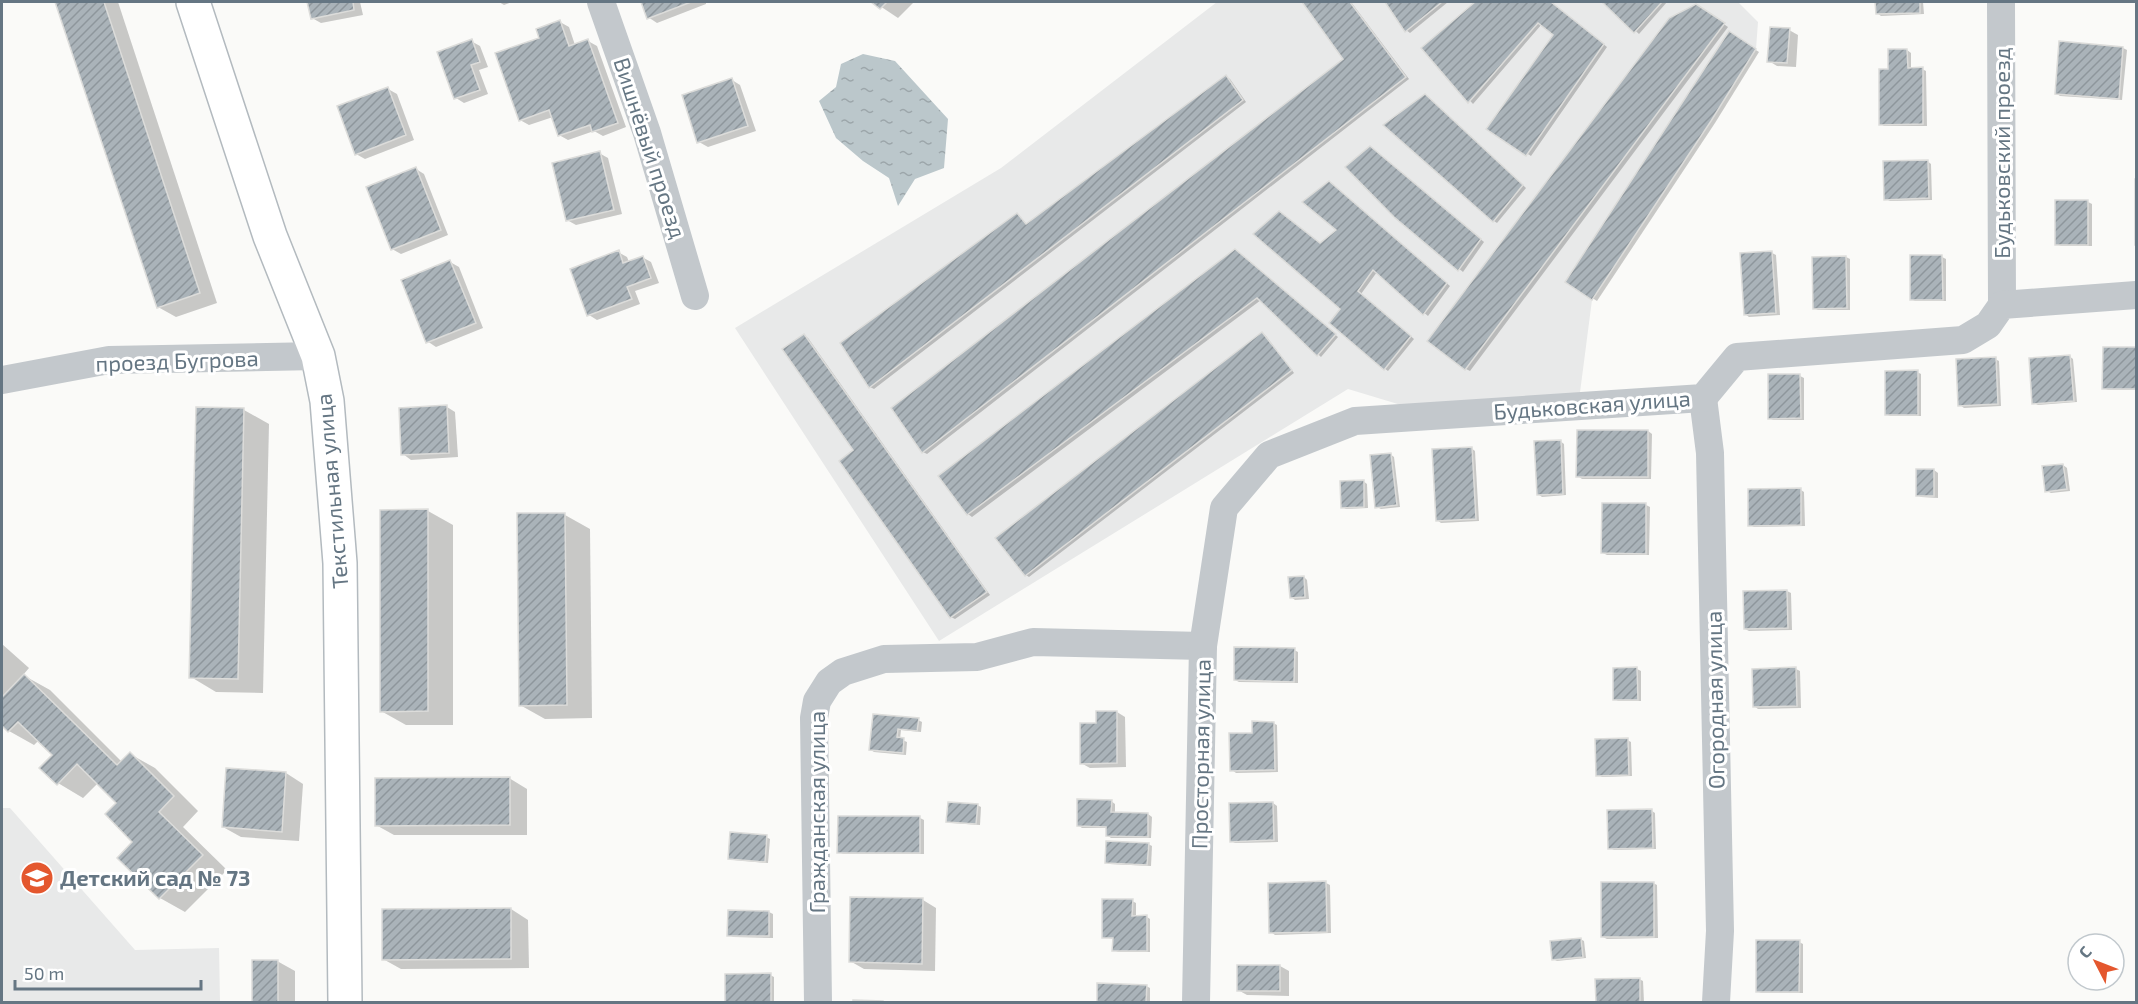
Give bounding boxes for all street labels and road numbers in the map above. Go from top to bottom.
street label: Будьковский проезд [1988,47,2015,259]
street label: Вишнёвый проезд [609,54,692,241]
street label: проезд Бугрова [95,344,259,377]
street label: Будьковская улица [1492,384,1691,425]
street label: Текстильная улица [310,393,353,590]
street label: Огородная улица [1699,611,1730,789]
street label: Просторная улица [1185,659,1216,849]
street label: Гражданская улица [803,711,830,913]

